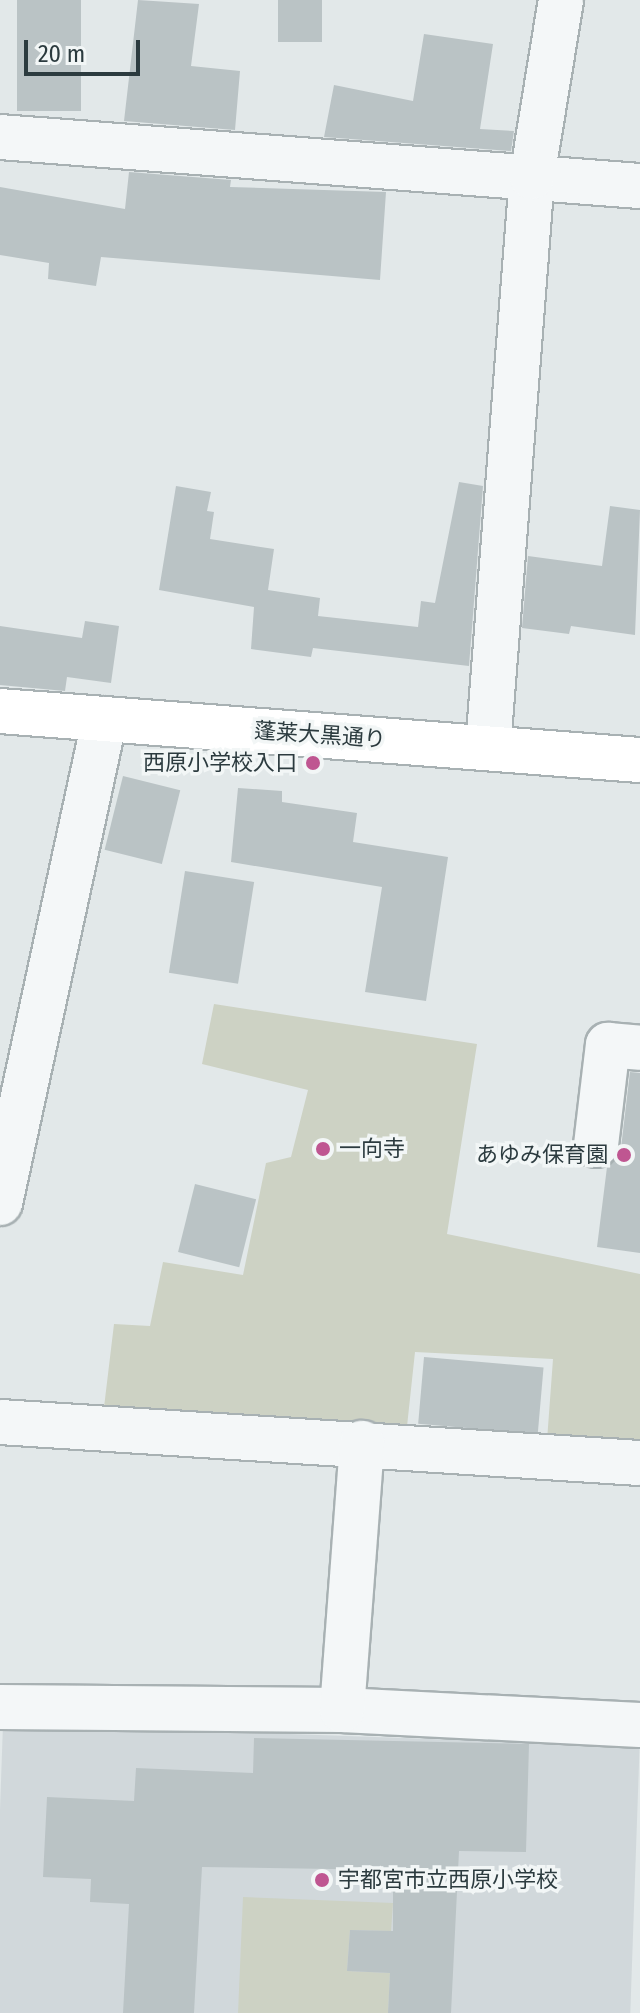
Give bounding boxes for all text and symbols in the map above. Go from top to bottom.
scale bar [28,24,144,74]
text: 20 m [38,40,85,68]
street label: 蓬莱大黒通り [253,717,387,753]
place label: 西原小学校入口 [143,750,297,776]
marker: 西原小学校入口 [304,754,322,772]
place label: 一向寺 [339,1136,405,1162]
marker: 一向寺 [314,1140,332,1158]
place label: あゆみ保育園 [476,1142,608,1168]
marker: あゆみ保育園 [615,1146,633,1164]
place label: 宇都宮市立西原小学校 [338,1867,558,1893]
marker: 宇都宮市立西原小学校 [313,1871,331,1889]

